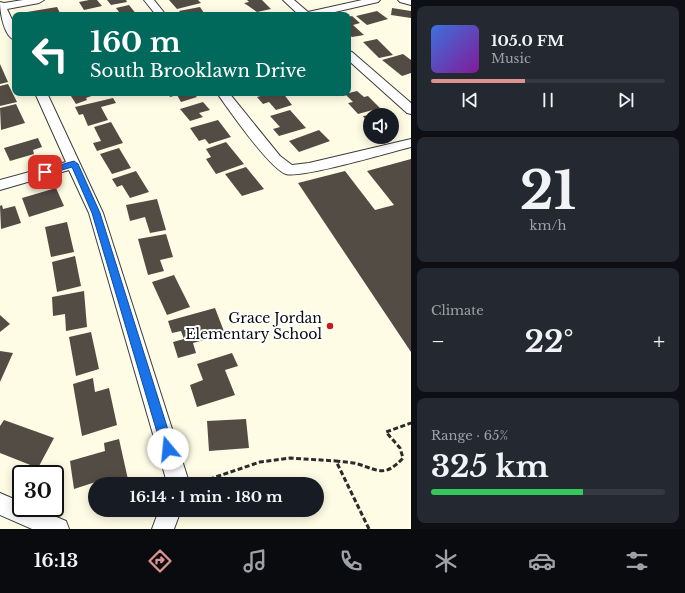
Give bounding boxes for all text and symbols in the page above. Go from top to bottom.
text: 160 m [90,25,181,60]
icon: left [24,28,76,80]
text: 105.0 FM [491,31,564,50]
text: Music [491,50,531,67]
text: South Brooklawn Drive [90,60,306,82]
icon: previous [459,89,481,111]
icon: pause [537,89,559,111]
icon: next [615,89,637,111]
map controls [363,108,399,144]
button: sound [363,108,399,144]
pin [28,155,62,189]
text: 21 [520,159,576,223]
icon: arrive [34,161,56,183]
text: km/h [530,217,566,234]
text: Climate [431,302,484,319]
place label: Grace Jordan Elementary School [185,309,322,343]
marker: Grace Jordan Elementary School [325,321,335,331]
text: 22° [524,323,573,360]
text: − [431,328,445,355]
text: + [653,328,665,355]
text: Range · 65% [431,427,508,444]
position arrow [147,428,189,470]
text: 325 km [431,448,549,485]
speed limit sign: 30 [12,465,64,517]
text: 16:14 · 1 min · 180 m [129,487,283,506]
icon: directions [146,547,174,575]
icon: music [241,547,269,575]
icon: phone [337,547,365,575]
icon: climate [432,547,460,575]
icon: car [528,547,556,575]
icon: filters [623,547,651,575]
text: 16:13 [34,550,78,572]

